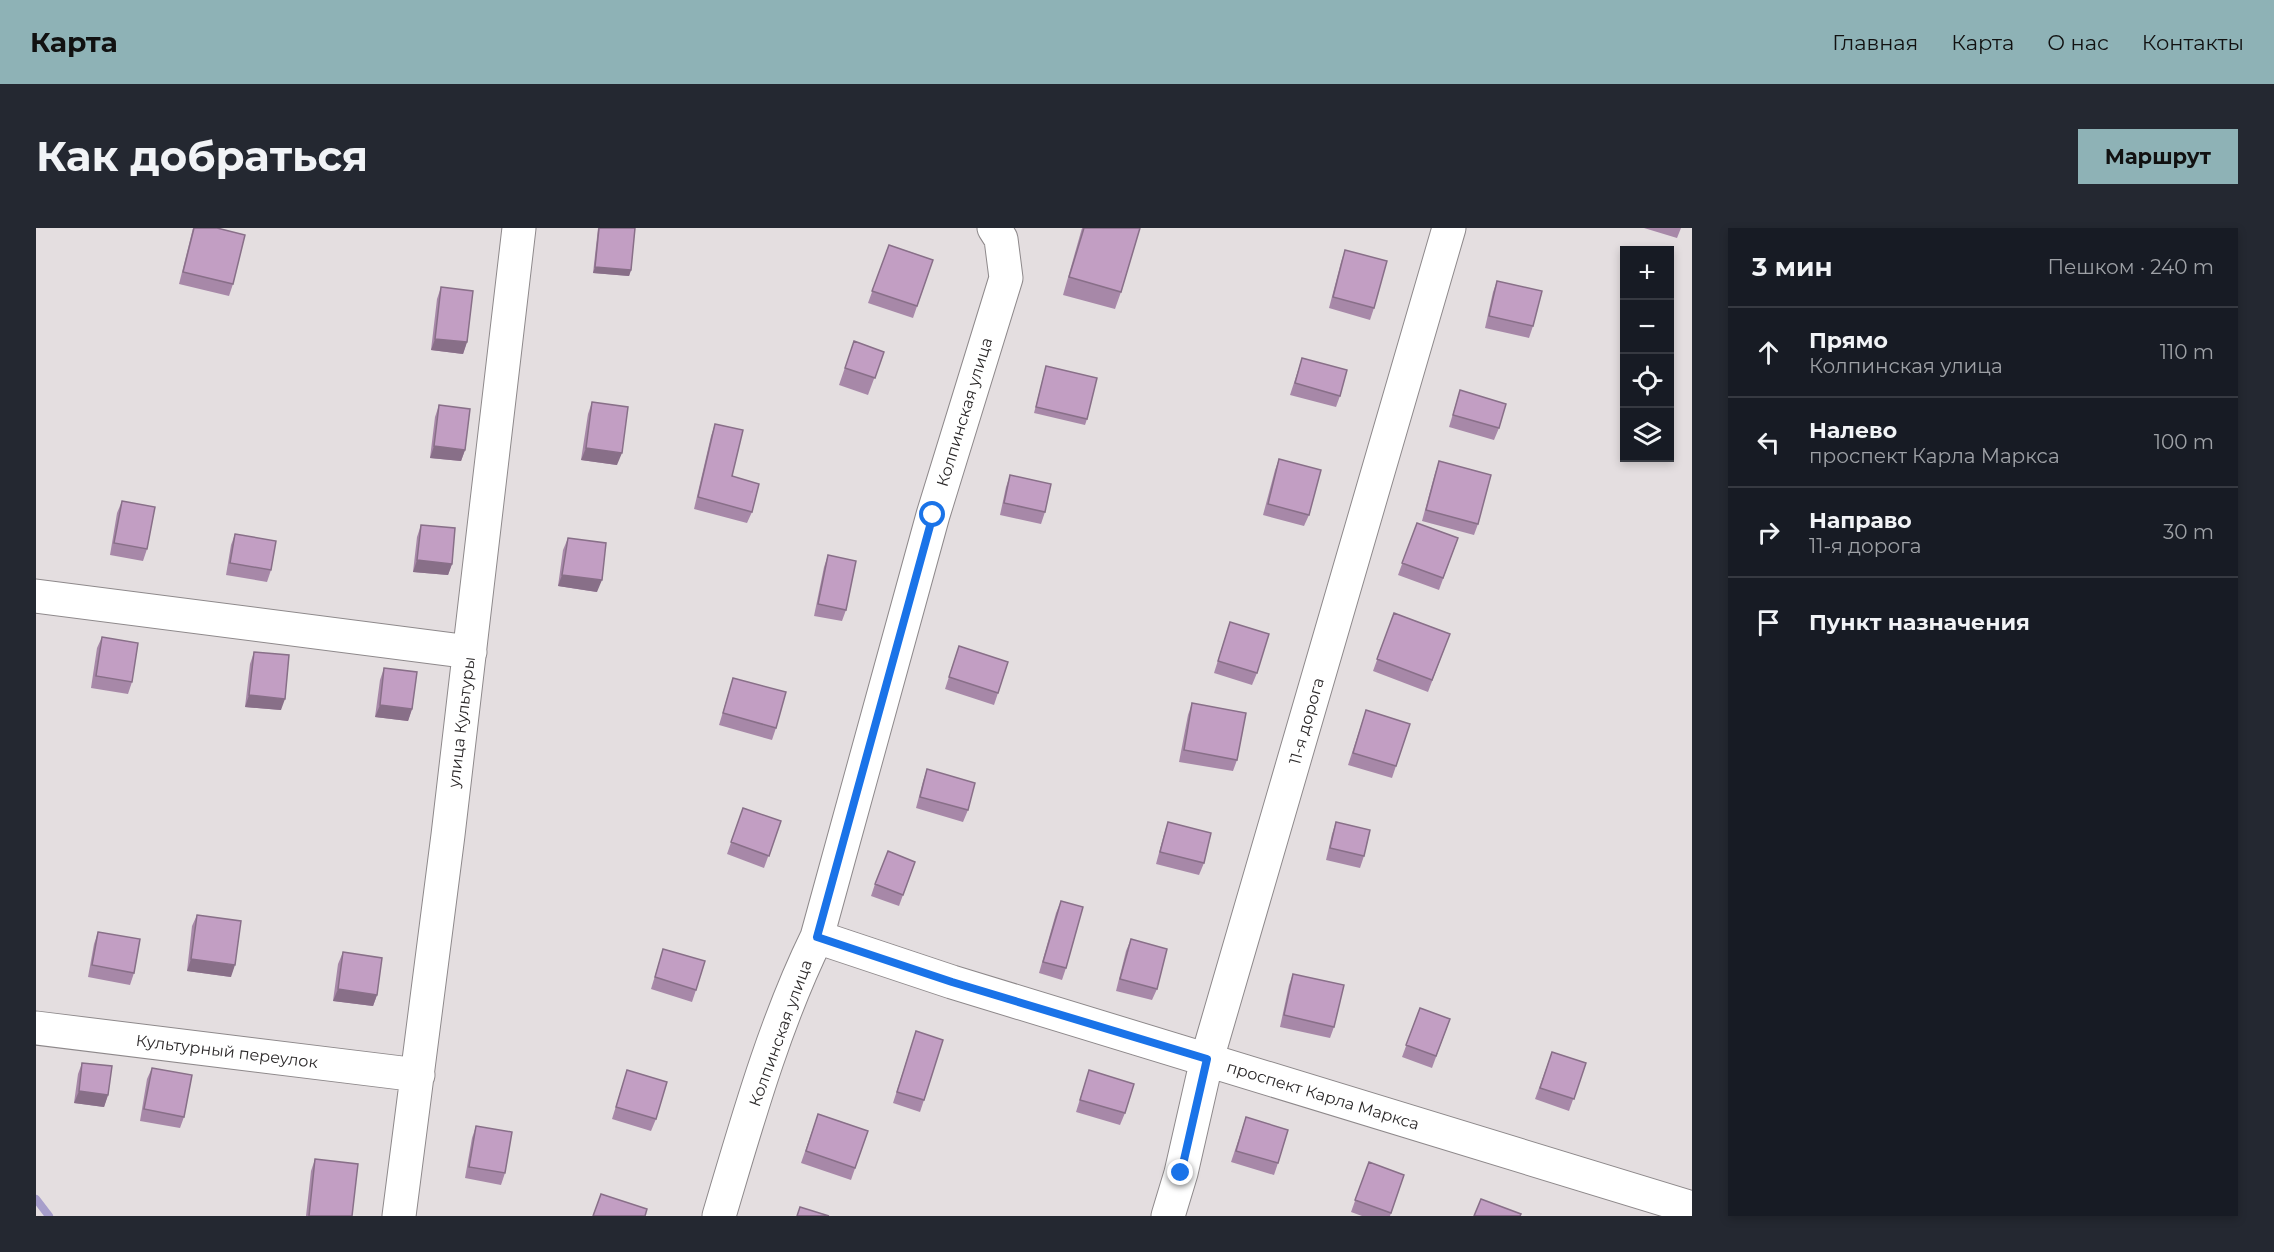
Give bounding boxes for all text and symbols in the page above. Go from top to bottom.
text: Карта [30,25,118,59]
text: Главная [1832,30,1918,55]
text: Карта [1951,30,2014,55]
text: О нас [2047,30,2109,55]
text: Контакты [2142,30,2244,55]
button: Маршрут [2078,129,2238,184]
text: Как добраться [36,130,368,182]
map controls [1620,246,1674,462]
button: + [1620,246,1674,300]
text: 3 мин [1752,251,1832,283]
text: Пешком · 240 m [2047,255,2214,279]
button: − [1620,300,1674,354]
text: Прямо [1809,327,1888,354]
street label: Колпинская улица [933,335,996,489]
icon: ahead [1752,336,1785,369]
text: 110 m [2160,340,2214,364]
button: locate [1620,354,1674,408]
text: Колпинская улица [1809,354,2003,378]
button: layers [1620,408,1674,462]
text: Налево [1809,417,1897,444]
icon: left [1752,426,1785,459]
text: 100 m [2154,430,2214,454]
text: проспект Карла Маркса [1809,444,2060,468]
route start [919,501,945,527]
text: Направо [1809,507,1912,534]
icon: right [1752,516,1785,549]
text: 30 m [2163,520,2214,544]
text: 11-я дорога [1809,534,1921,558]
icon: arrive [1752,606,1785,639]
text: Пункт назначения [1809,609,2030,636]
street label: улица Культуры [444,655,479,790]
street label: 11-я дорога [1285,675,1328,767]
street label: Колпинская улица [745,957,816,1109]
street label: Культурный переулок [135,1031,320,1072]
street label: проспект Карла Маркса [1224,1057,1421,1134]
route end [1167,1159,1193,1185]

